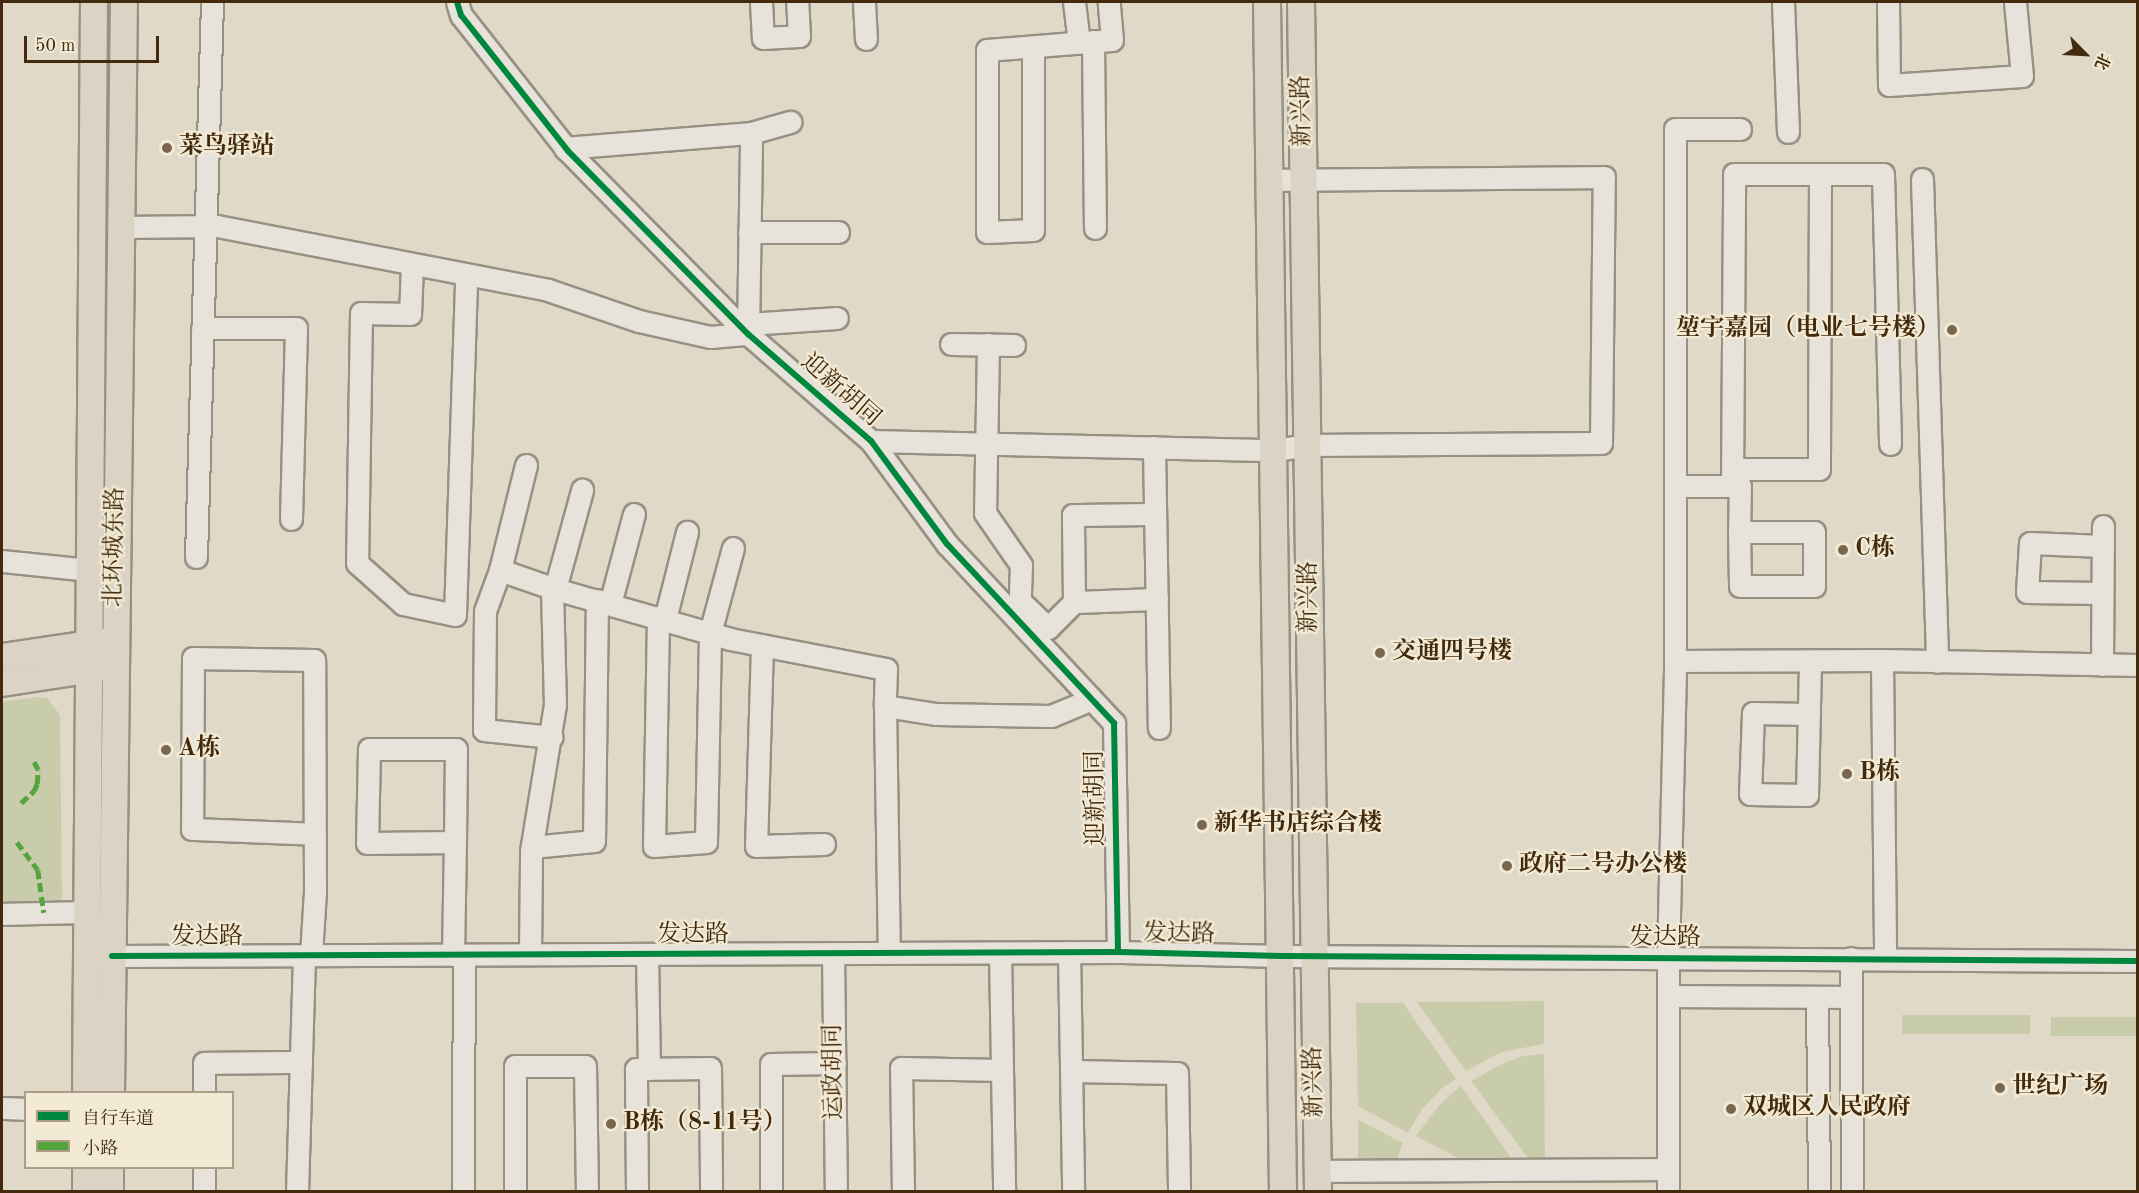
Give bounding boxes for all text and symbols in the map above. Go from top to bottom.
scale bar [27,24,162,62]
north arrow [2055,24,2115,84]
text: 50 m [35,37,75,55]
text: 北 [2091,51,2112,72]
street label: 新兴路 [1288,75,1318,147]
place label: 菜鸟驿站 [179,134,275,162]
marker: 菜鸟驿站 [160,141,174,155]
place label: 堃宇嘉园（电业七号楼） [1676,316,1940,344]
marker: 堃宇嘉园（电业七号楼） [1945,323,1959,337]
street label: 迎新胡同 [794,349,886,433]
street label: 北环城东路 [101,487,131,607]
place label: C栋 [1855,536,1895,564]
marker: C栋 [1836,543,1850,557]
street label: 新兴路 [1296,561,1324,633]
place label: 交通四号楼 [1392,639,1512,667]
marker: 交通四号楼 [1373,646,1387,660]
place label: A栋 [178,736,220,764]
marker: A栋 [159,743,173,757]
street label: 迎新胡同 [1082,750,1112,846]
place label: B栋 [1859,760,1900,788]
marker: B栋 [1840,767,1854,781]
place label: 新华书店综合楼 [1214,811,1382,839]
marker: 新华书店综合楼 [1195,818,1209,832]
place label: 政府二号办公楼 [1519,852,1687,880]
marker: 政府二号办公楼 [1500,859,1514,873]
street label: 发达路 [1143,920,1215,950]
street label: 发达路 [657,922,729,950]
street label: 发达路 [171,924,243,952]
street label: 发达路 [1629,925,1701,953]
street label: 运政胡同 [820,1024,850,1120]
street label: 新兴路 [1300,1046,1330,1118]
place label: 世纪广场 [2012,1074,2108,1102]
marker: 世纪广场 [1993,1081,2007,1095]
legend [24,1091,234,1169]
place label: 双城区人民政府 [1743,1095,1911,1123]
marker: 双城区人民政府 [1724,1102,1738,1116]
text: 自行车道 [82,1110,154,1128]
place label: B栋（8-11号） [623,1110,787,1138]
marker: B栋（8-11号） [604,1117,618,1131]
text: 小路 [82,1140,118,1158]

